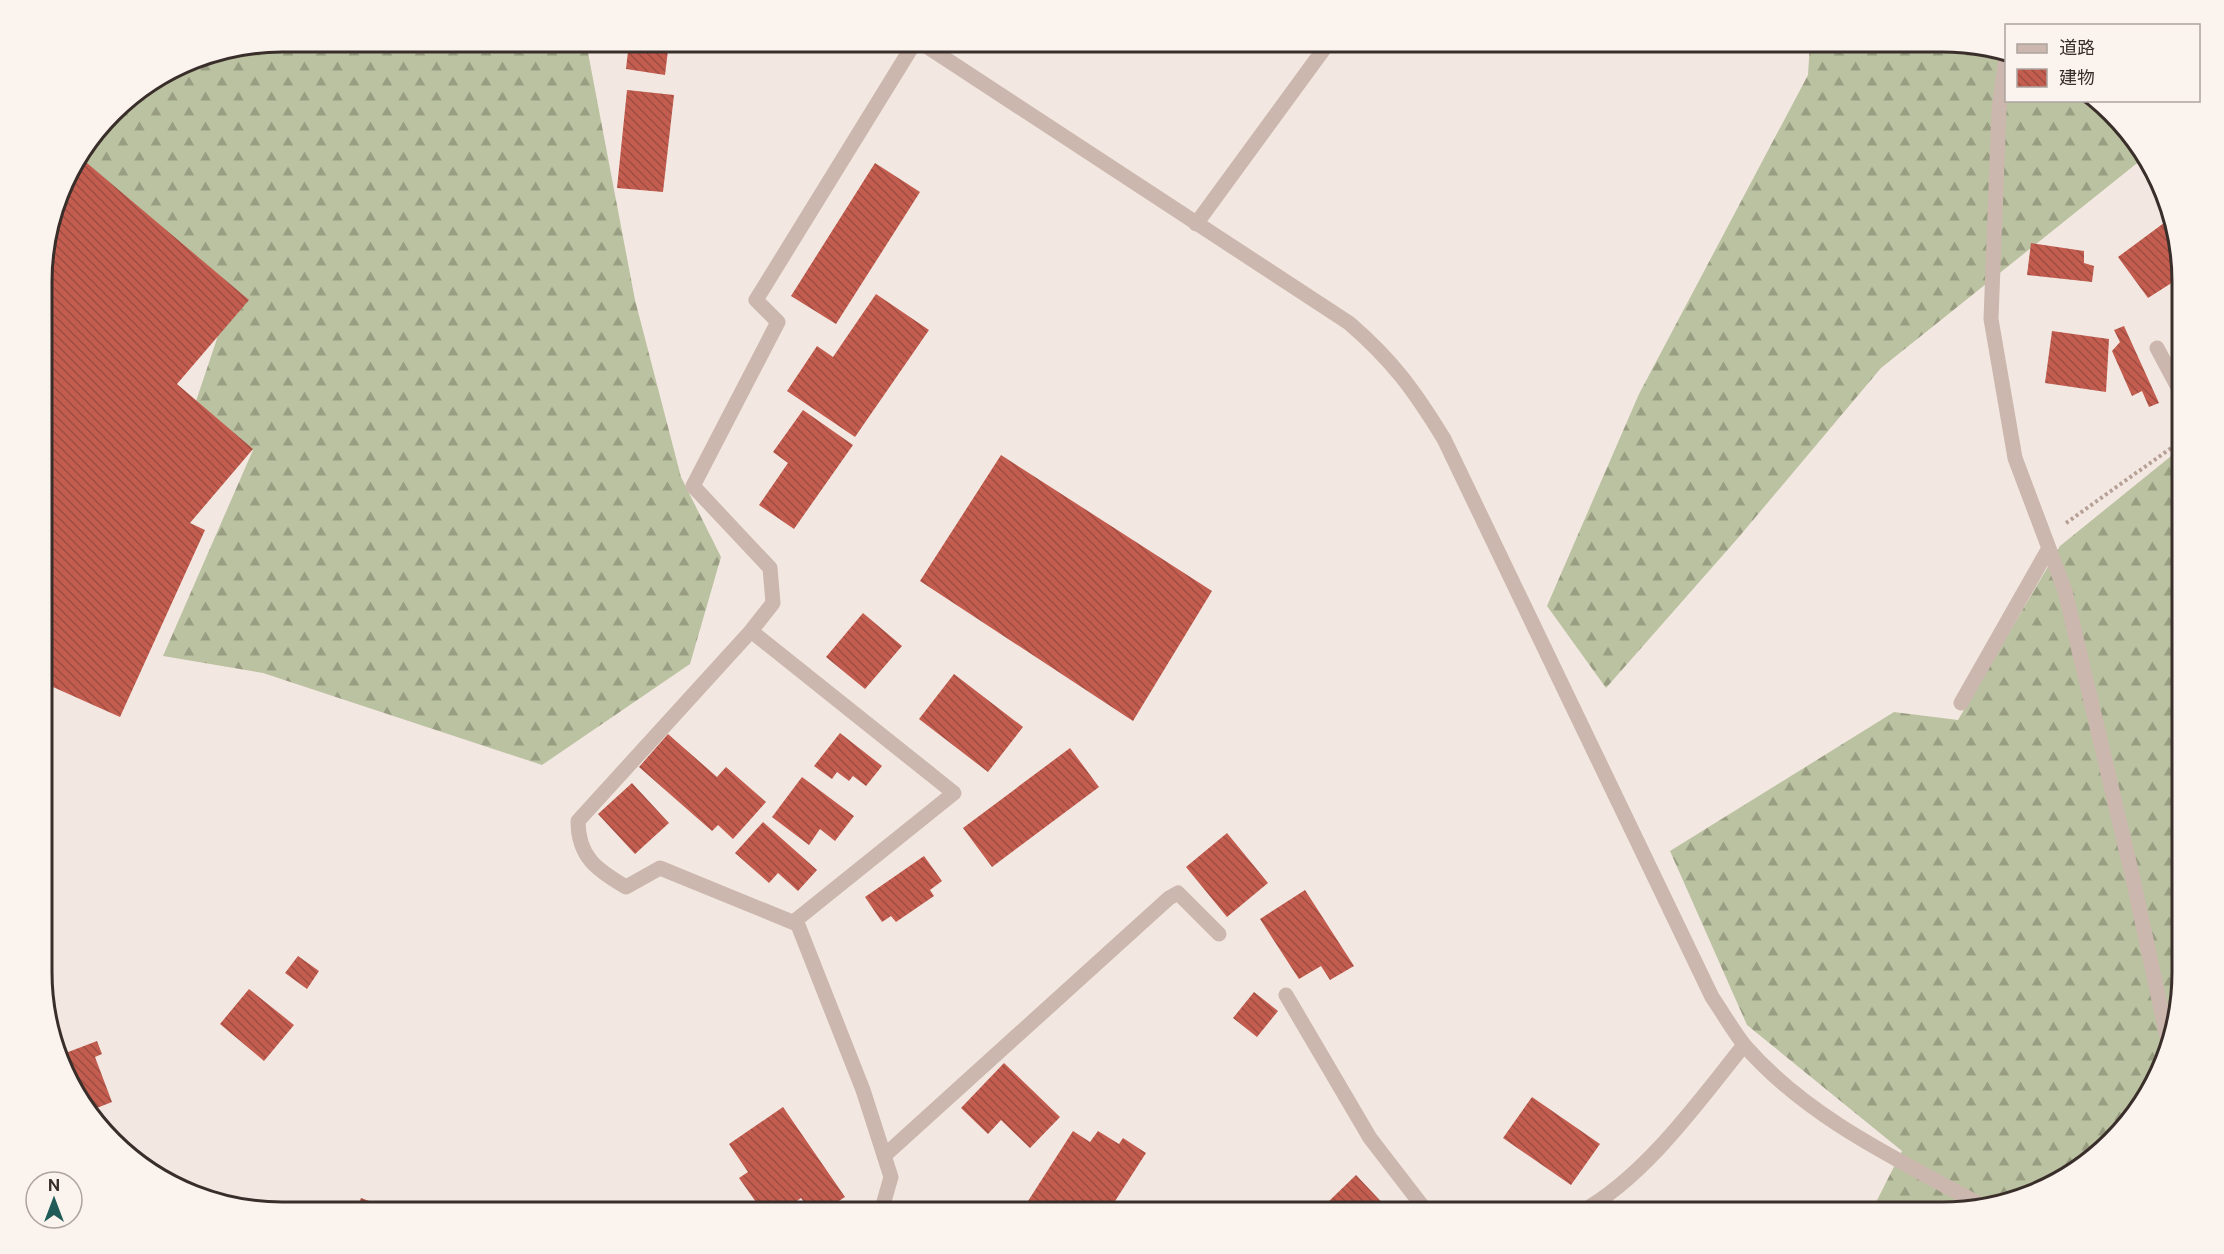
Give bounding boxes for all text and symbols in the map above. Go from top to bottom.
legend [2005,24,2200,102]
text: 道路 [2059,37,2095,58]
text: 建物 [2059,67,2095,88]
north arrow [24,1170,84,1230]
text: N [48,1176,60,1195]

